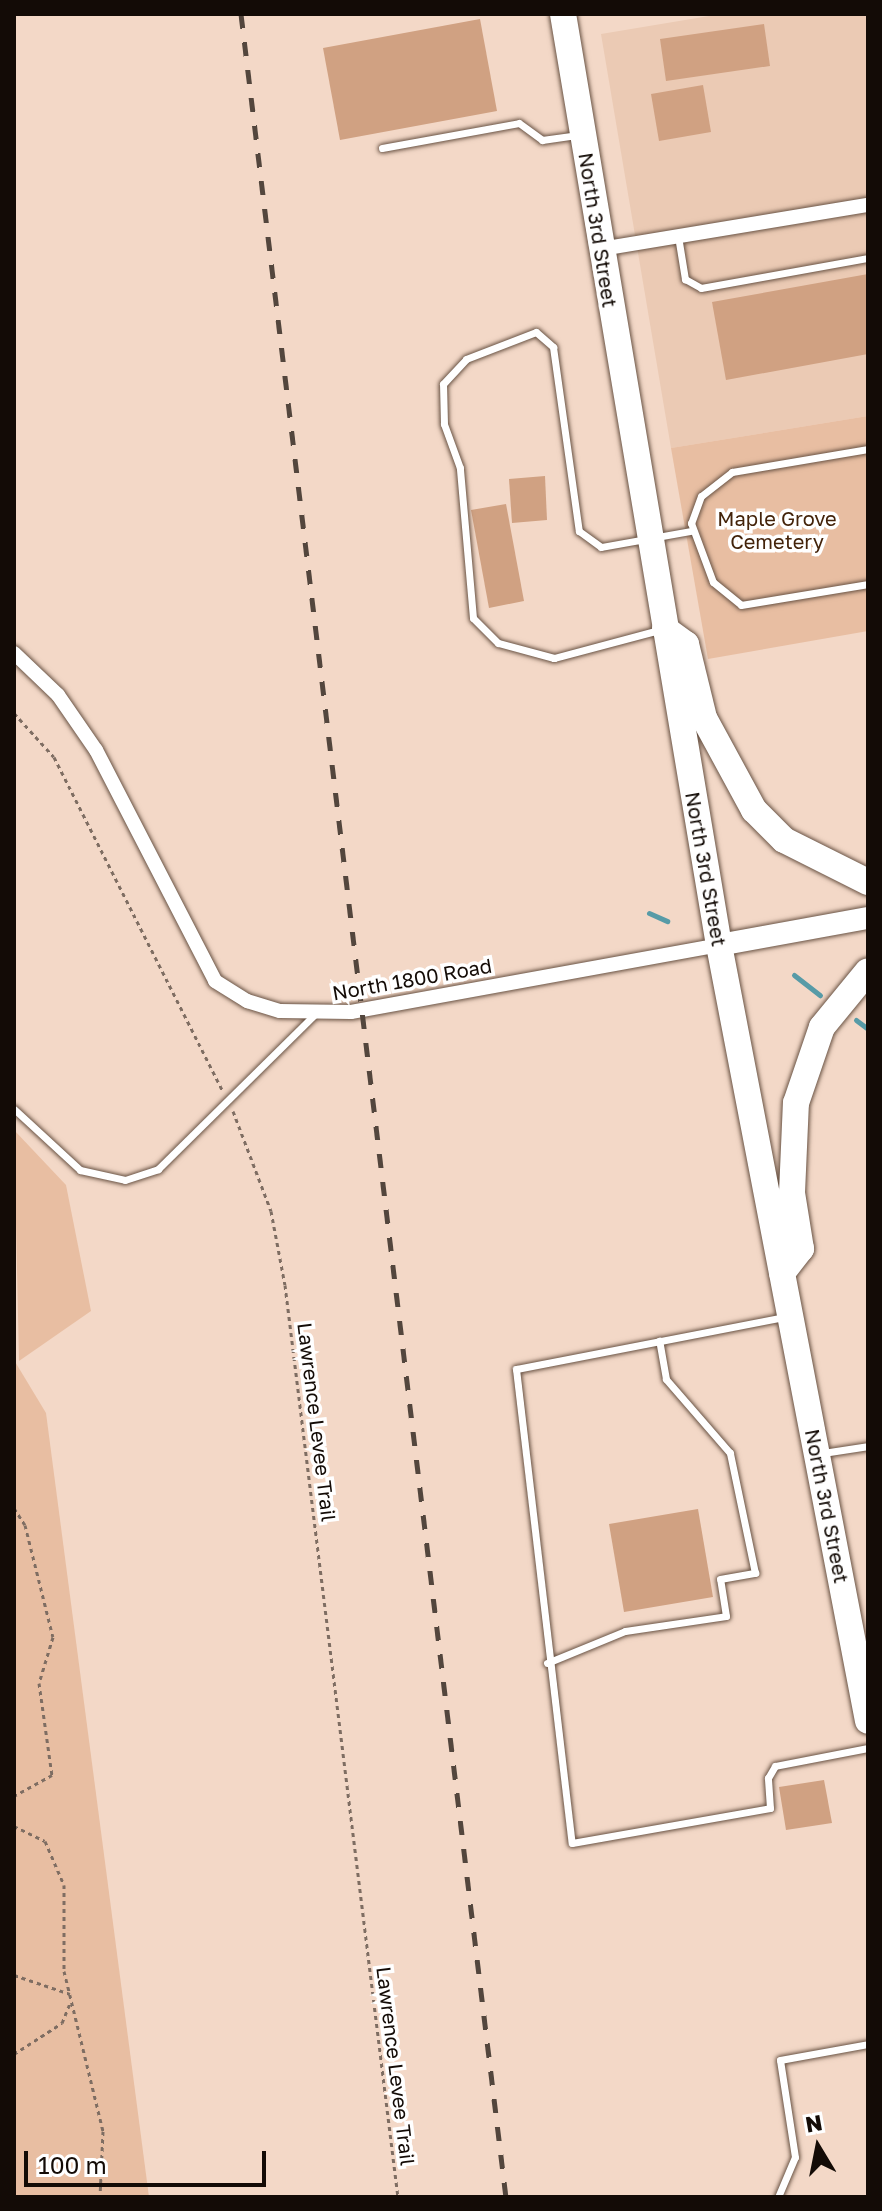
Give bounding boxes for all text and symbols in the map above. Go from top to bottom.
street label: North 3rd Street [574,151,622,309]
park label: Maple Grove Cemetery [717,506,837,553]
street label: North 3rd Street [681,790,731,948]
street label: North 1800 Road [330,953,494,1005]
street label: Lawrence Levee Trail [293,1321,341,1523]
street label: North 3rd Street [800,1427,854,1585]
street label: Lawrence Levee Trail [372,1965,420,2167]
north arrow [778,2107,858,2187]
text: N [803,2108,824,2138]
scale bar [28,2135,270,2185]
text: 100 m [38,2150,107,2179]

